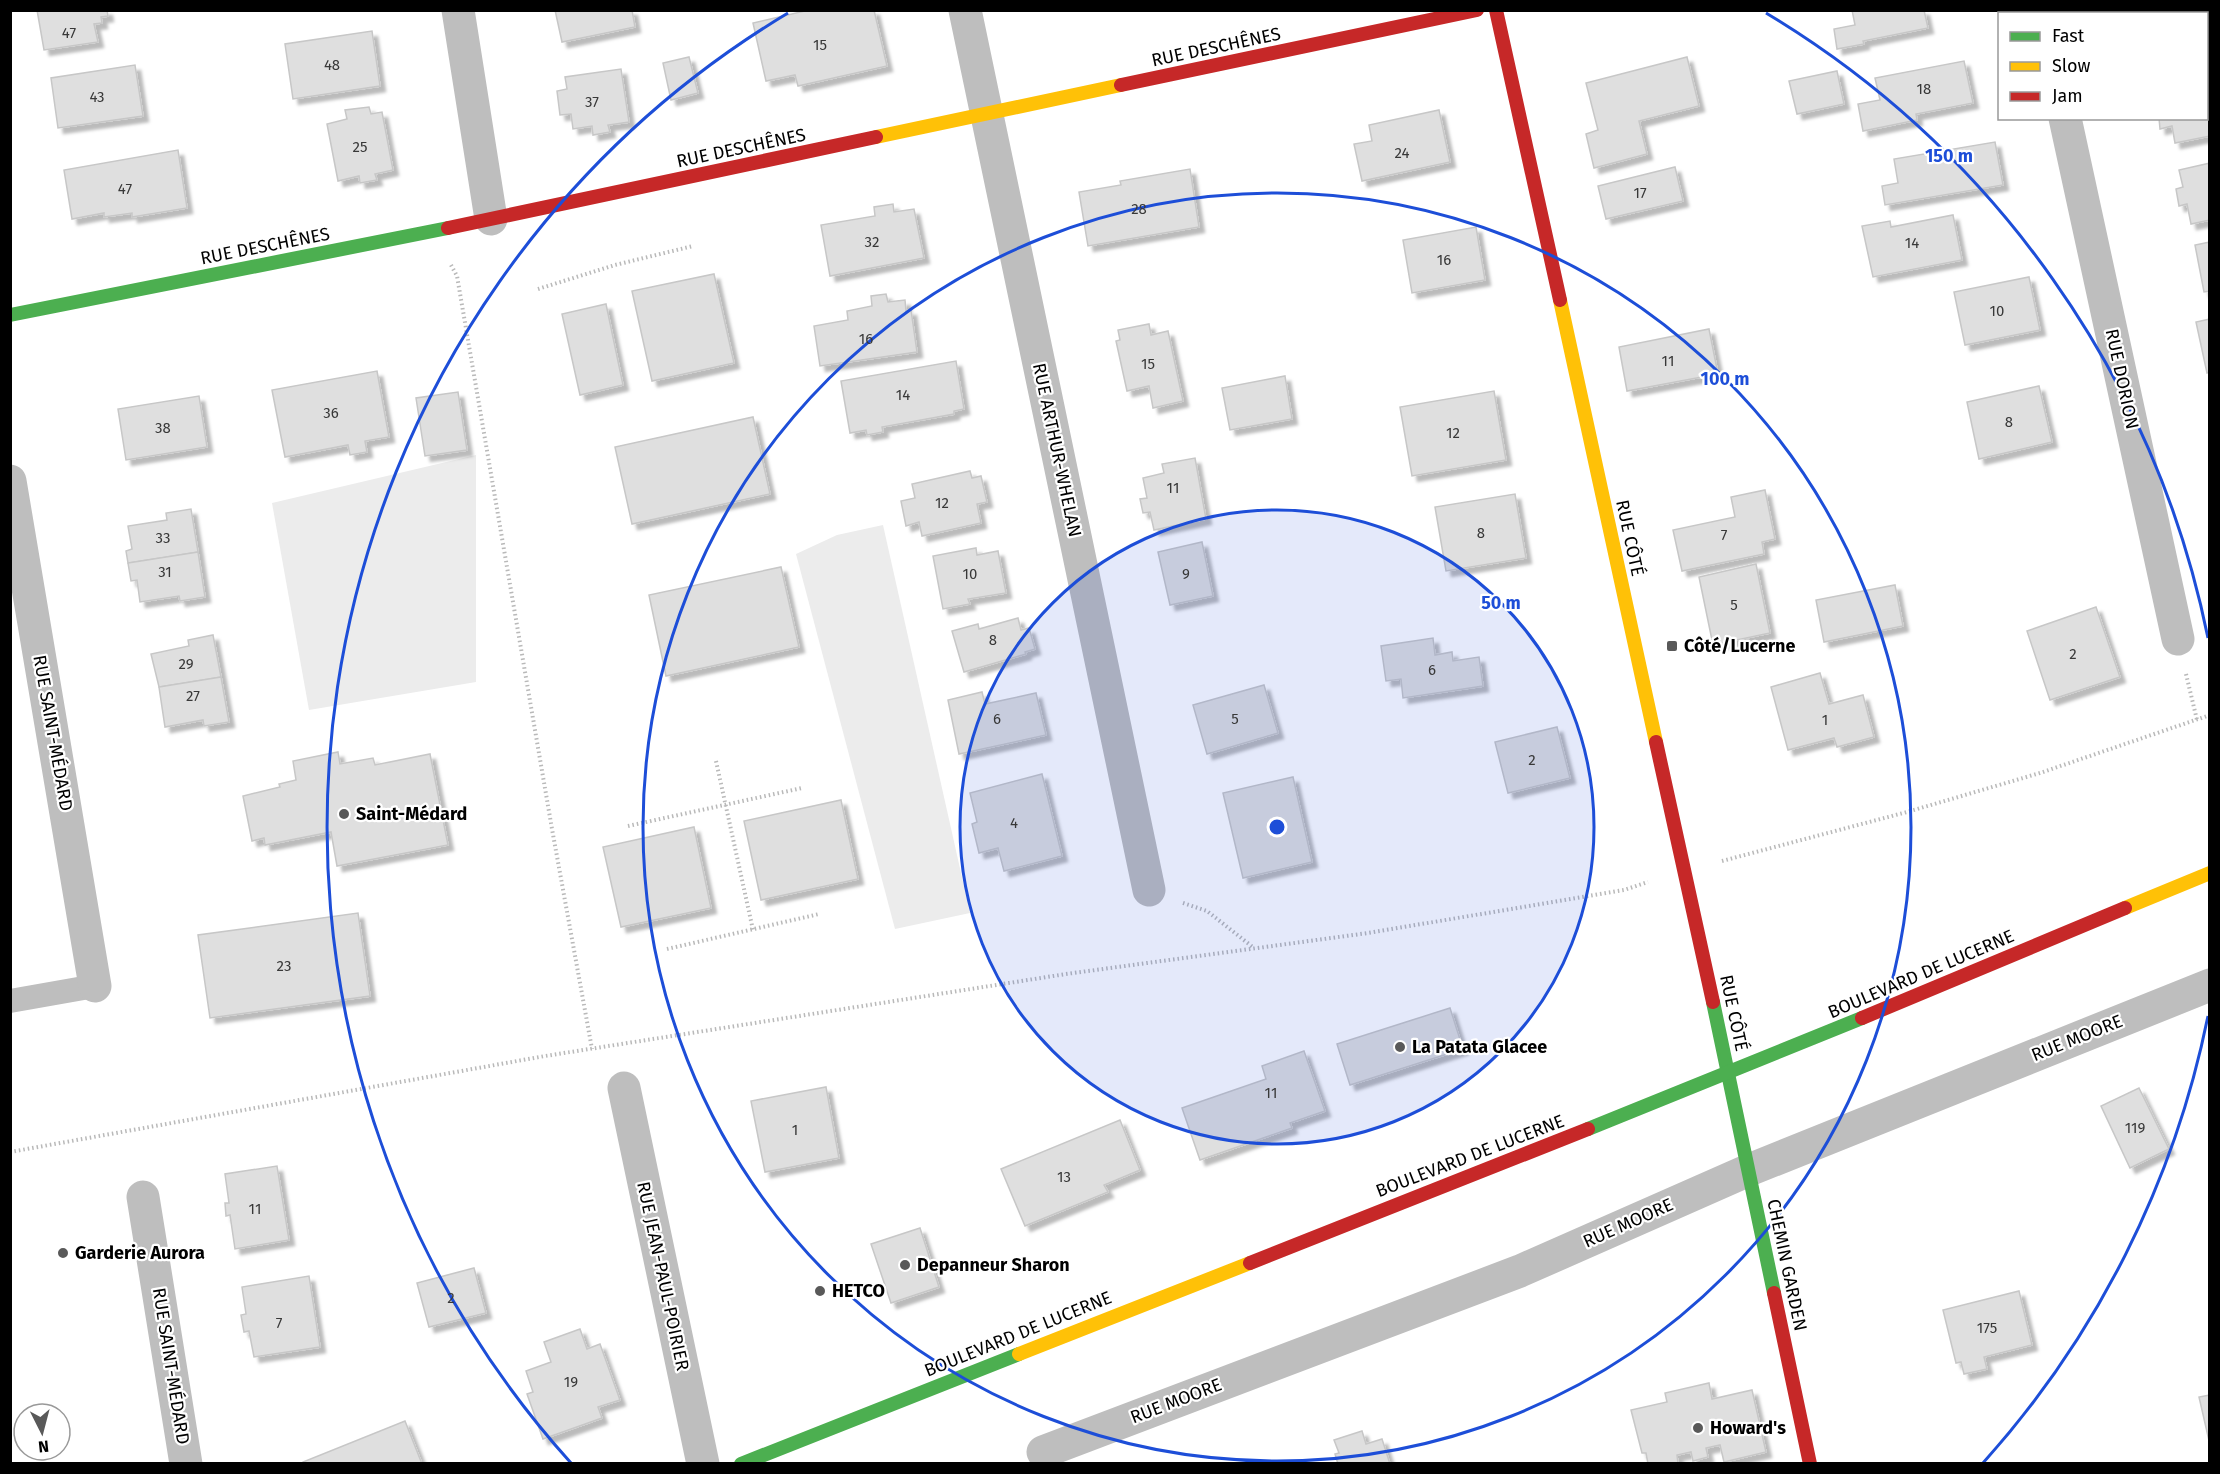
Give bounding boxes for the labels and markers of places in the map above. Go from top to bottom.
place label: Côté/Lucerne [1684,635,1795,657]
marker: Côté/Lucerne [1665,639,1679,653]
place label: Saint-Médard [356,803,467,825]
marker: Saint-Médard [337,807,351,821]
centre of rings [1267,817,1287,837]
place label: La Patata Glacee [1412,1036,1547,1058]
marker: La Patata Glacee [1393,1040,1407,1054]
place label: Garderie Aurora [75,1242,205,1264]
marker: Garderie Aurora [56,1246,70,1260]
place label: Depanneur Sharon [917,1254,1070,1276]
marker: Depanneur Sharon [898,1258,912,1272]
place label: HETCO [832,1280,885,1302]
marker: HETCO [813,1284,827,1298]
place label: Howard's [1710,1417,1786,1439]
marker: Howard's [1691,1421,1705,1435]

